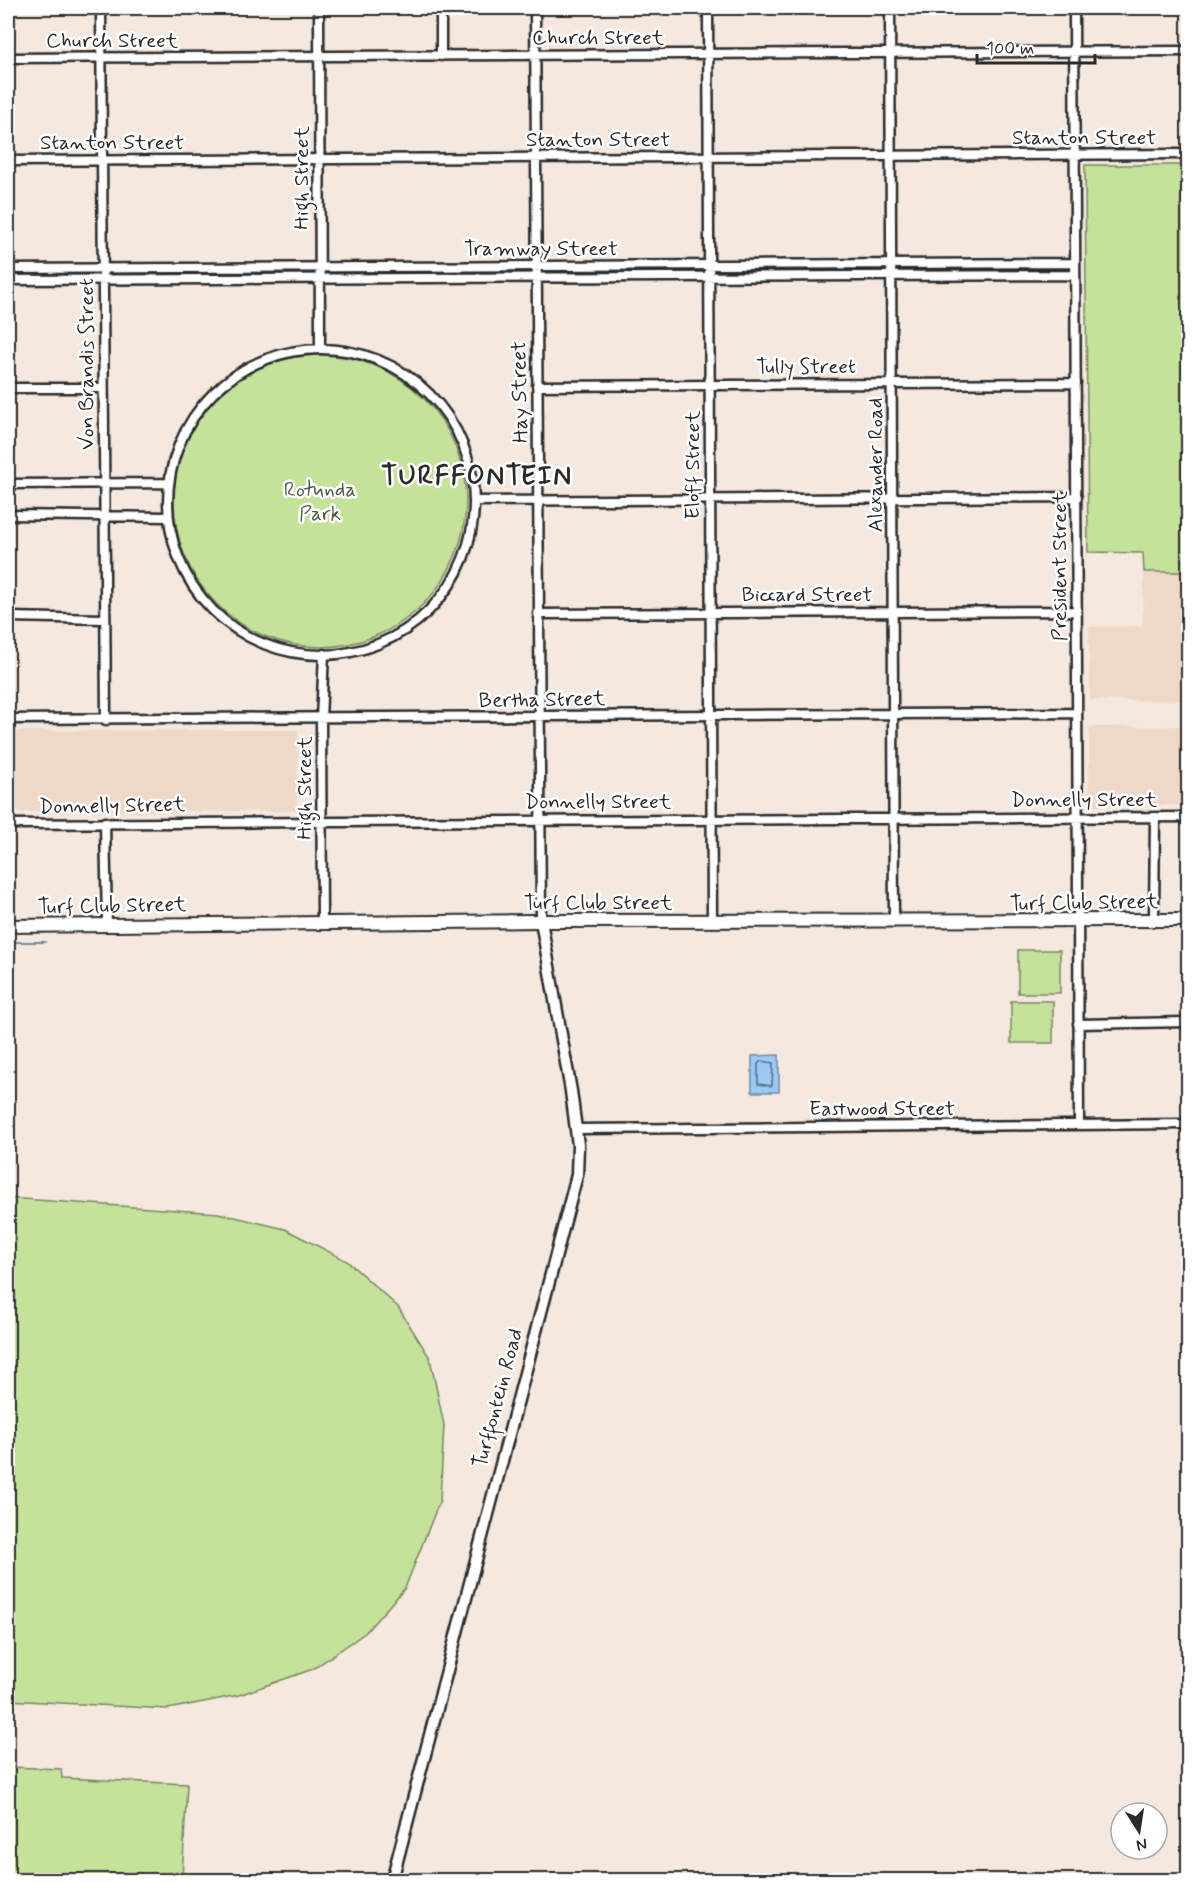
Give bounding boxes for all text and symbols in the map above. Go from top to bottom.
street label: Church Street [532,24,665,52]
street label: Church Street [46,27,179,55]
scale bar [977,27,1096,65]
text: 100 m [986,37,1034,61]
street label: Stanton Street [1012,124,1156,152]
street label: High Street [288,126,318,230]
street label: Stanton Street [526,126,670,154]
street label: Stanton Street [40,129,184,157]
street label: Tramway Street [464,235,618,263]
street label: Von Brandis Street [73,278,101,450]
street label: Hay Street [505,341,535,443]
street label: Tully Street [756,353,856,381]
street label: Alexander Road [862,398,890,532]
street label: Eloff Street [679,410,707,520]
district label: TURFFONTEIN [381,459,573,494]
park label: Rotunda Park [284,476,356,528]
street label: President Street [1046,490,1074,641]
street label: Biccard Street [742,581,873,609]
street label: Bertha Street [478,685,606,715]
street label: High Street [291,736,321,840]
street label: Donnelly Street [1011,786,1158,814]
street label: Donnelly Street [525,788,672,816]
street label: Donnelly Street [39,791,186,821]
street label: Turf Club Street [1009,888,1159,918]
street label: Turf Club Street [524,889,673,917]
street label: Turf Club Street [37,891,187,921]
street label: Eastwood Street [809,1095,955,1123]
street label: Turffontein Road [466,1326,532,1472]
north arrow [1109,1801,1169,1861]
text: N [1134,1833,1149,1856]

